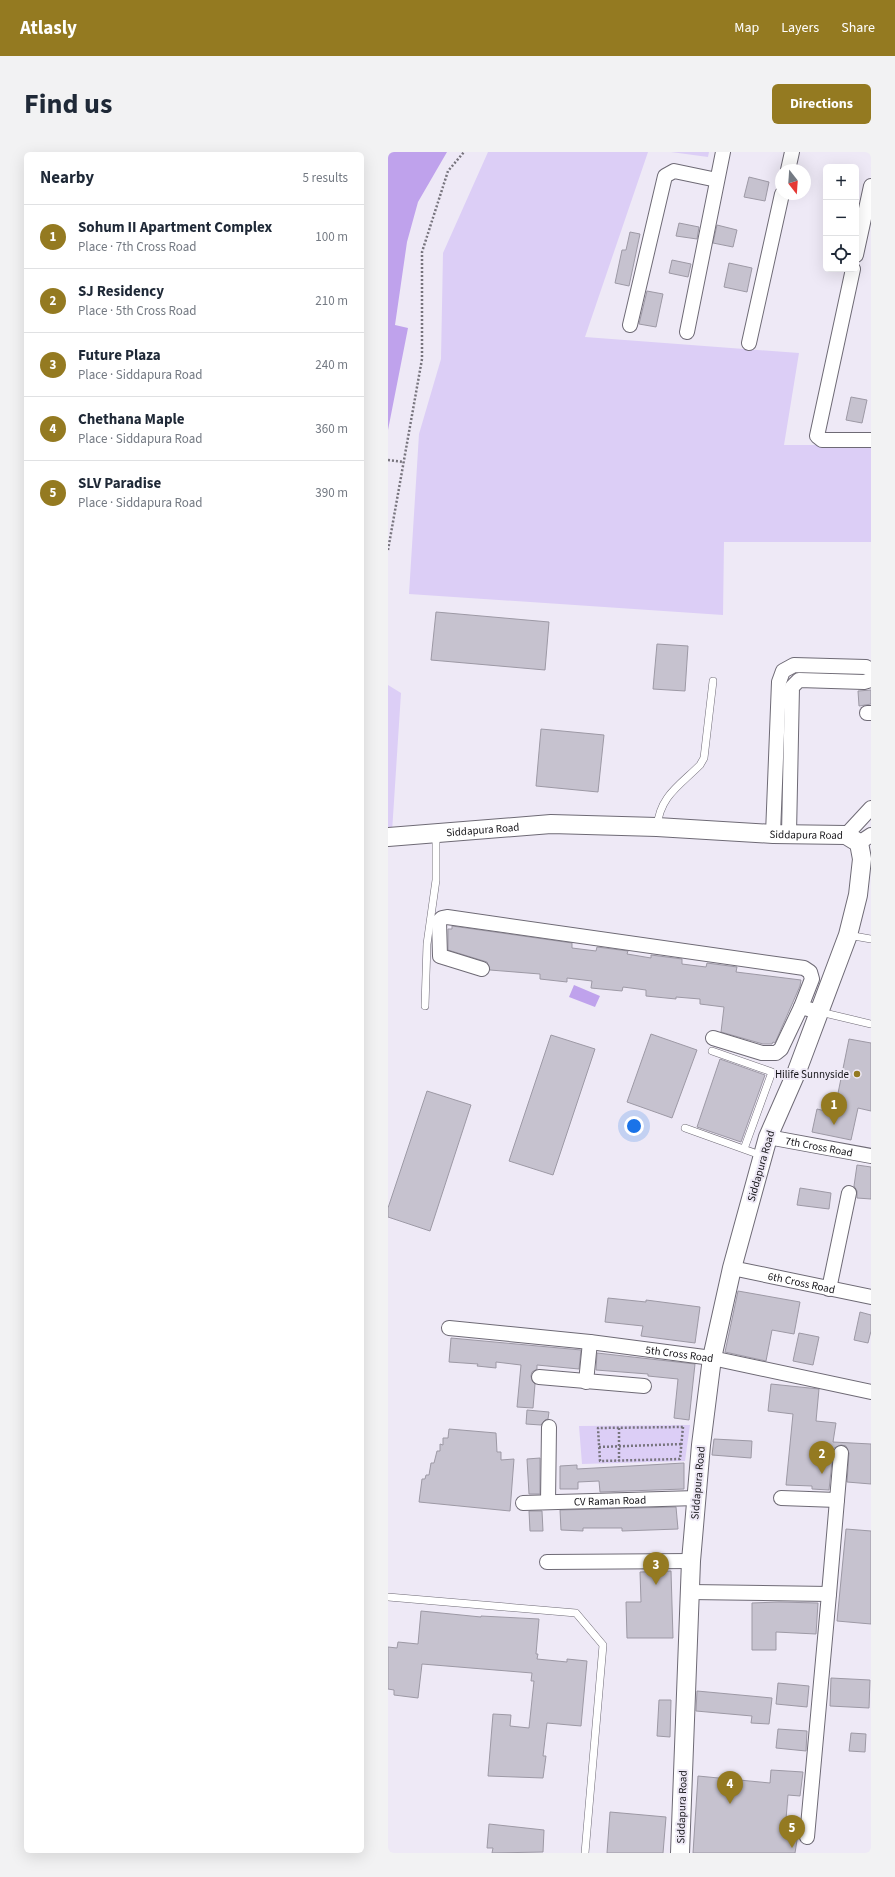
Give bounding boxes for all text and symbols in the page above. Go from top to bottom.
text: Atlasly [20,15,77,42]
text: Map [734,18,759,38]
text: Layers [781,18,819,38]
text: Share [841,18,875,38]
text: Find us [24,84,112,124]
button: Directions [772,84,871,124]
north arrow [775,164,811,200]
map controls [823,164,859,272]
button: + [823,164,859,200]
text: Nearby [40,166,94,190]
text: 5 results [303,169,348,187]
button: − [823,200,859,236]
text: Sohum II Apartment Complex [78,217,272,238]
text: 1 [50,228,56,246]
text: 100 m [315,228,348,246]
button: locate [823,236,859,272]
text: Place · 7th Cross Road [78,238,197,256]
text: SJ Residency [78,281,164,302]
text: 2 [50,292,56,310]
text: 210 m [315,292,348,310]
text: Place · 5th Cross Road [78,302,197,320]
text: Future Plaza [78,345,161,366]
text: 3 [50,356,56,374]
text: 240 m [315,356,348,374]
text: Place · Siddapura Road [78,366,202,384]
text: Chethana Maple [78,409,185,430]
text: 4 [50,420,56,438]
text: 360 m [315,420,348,438]
text: Place · Siddapura Road [78,430,202,448]
text: SLV Paradise [78,473,161,494]
text: 5 [50,484,56,502]
text: 390 m [315,484,348,502]
text: Place · Siddapura Road [78,494,202,512]
street label: Siddapura Road [446,819,520,840]
street label: Siddapura Road [769,826,843,842]
place label: Hilife Sunnyside [775,1067,850,1082]
marker: Hilife Sunnyside [852,1069,862,1079]
pin: 1 [821,1092,847,1125]
your location [624,1116,644,1136]
street label: Siddapura Road [744,1129,778,1203]
street label: 7th Cross Road [784,1133,854,1160]
street label: 6th Cross Road [767,1268,837,1297]
street label: 5th Cross Road [645,1342,714,1366]
pin: 2 [809,1441,835,1474]
street label: Siddapura Road [687,1446,709,1520]
street label: CV Raman Road [574,1492,646,1509]
pin: 3 [643,1552,669,1585]
street label: Siddapura Road [673,1770,691,1844]
pin: 4 [717,1771,743,1804]
pin: 5 [779,1815,805,1848]

